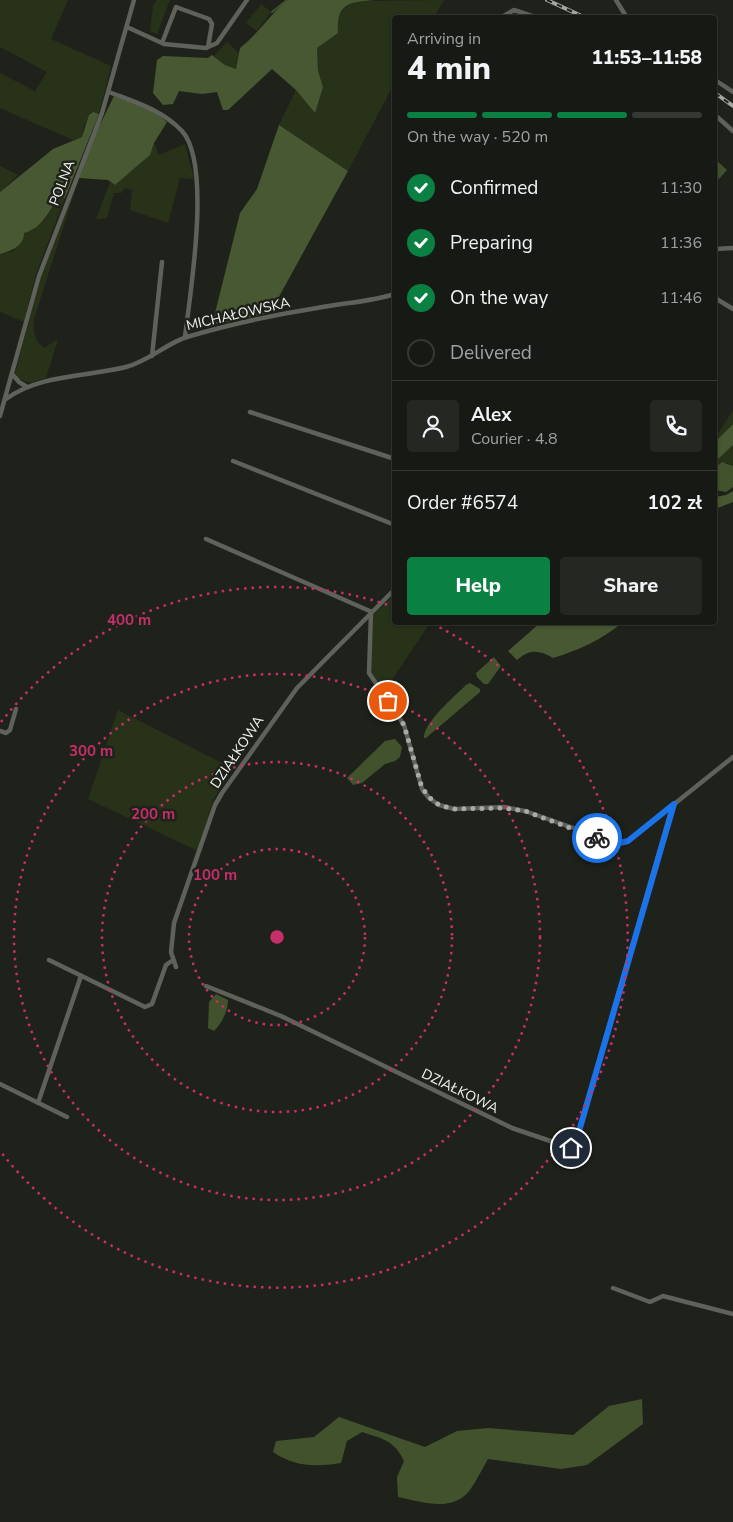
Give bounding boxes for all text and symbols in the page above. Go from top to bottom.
text: Arriving in [407,28,481,50]
text: 11:53–11:58 [591,45,702,71]
text: 4 min [407,47,491,90]
text: On the way · 520 m [407,126,548,148]
street label: POLNA [45,157,79,209]
icon: check [407,174,435,202]
text: Confirmed [450,175,538,201]
text: 11:30 [660,177,702,199]
icon: check [407,229,435,257]
text: Preparing [450,230,533,256]
text: 11:36 [660,232,702,254]
icon: check [407,284,435,312]
text: On the way [450,285,548,311]
text: 11:46 [660,287,702,309]
street label: MICHAŁOWSKA [184,293,292,335]
text: Delivered [450,340,532,366]
button: person [407,400,459,452]
button: phone [650,400,702,452]
text: Alex [471,402,512,428]
text: Courier · 4.8 [471,428,557,450]
text: Order #6574 [407,490,518,516]
text: 102 zł [648,490,702,516]
button: Help [407,557,550,615]
button: Share [560,557,702,615]
text: 400 m [107,610,151,630]
pin [367,680,409,722]
icon: bag [374,687,402,715]
street label: DZIAŁKOWA [206,712,268,792]
text: 300 m [69,741,113,761]
text: 200 m [131,804,175,824]
courier [572,813,622,863]
icon: bike [583,824,611,852]
text: 100 m [193,865,237,885]
centre of rings [268,928,286,946]
street label: DZIAŁKOWA [418,1064,502,1118]
pin [550,1127,592,1169]
icon: home [557,1134,585,1162]

